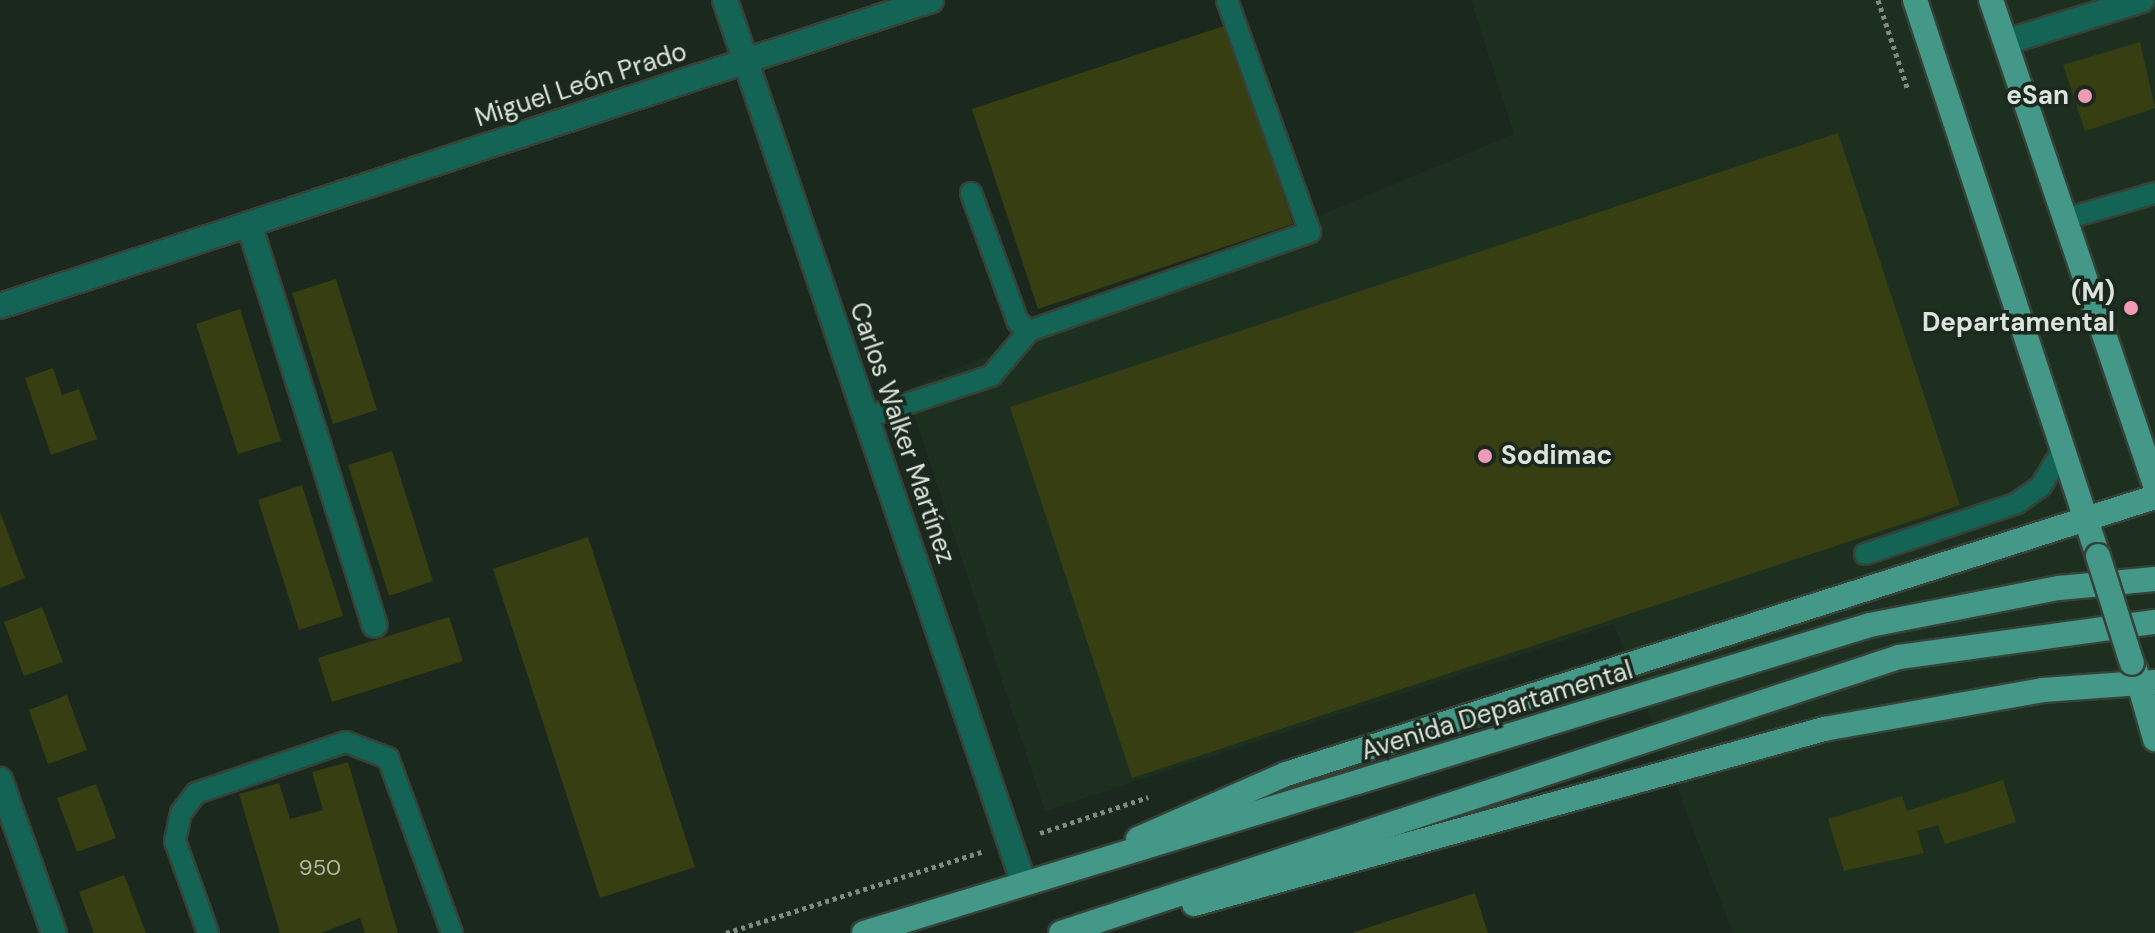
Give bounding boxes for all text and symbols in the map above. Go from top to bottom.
street label: Miguel León Prado [471,36,691,134]
place label: eSan [2006,80,2069,112]
marker: eSan [2076,87,2094,105]
place label: (M) Departamental [1922,277,2115,338]
street label: Carlos Walker Martínez [843,298,961,568]
marker: (M) Departamental [2122,299,2140,317]
place label: Sodimac [1501,440,1612,472]
marker: Sodimac [1476,447,1494,465]
street label: Avenida Departamental [1357,655,1637,767]
house number: 950 [299,855,341,881]

